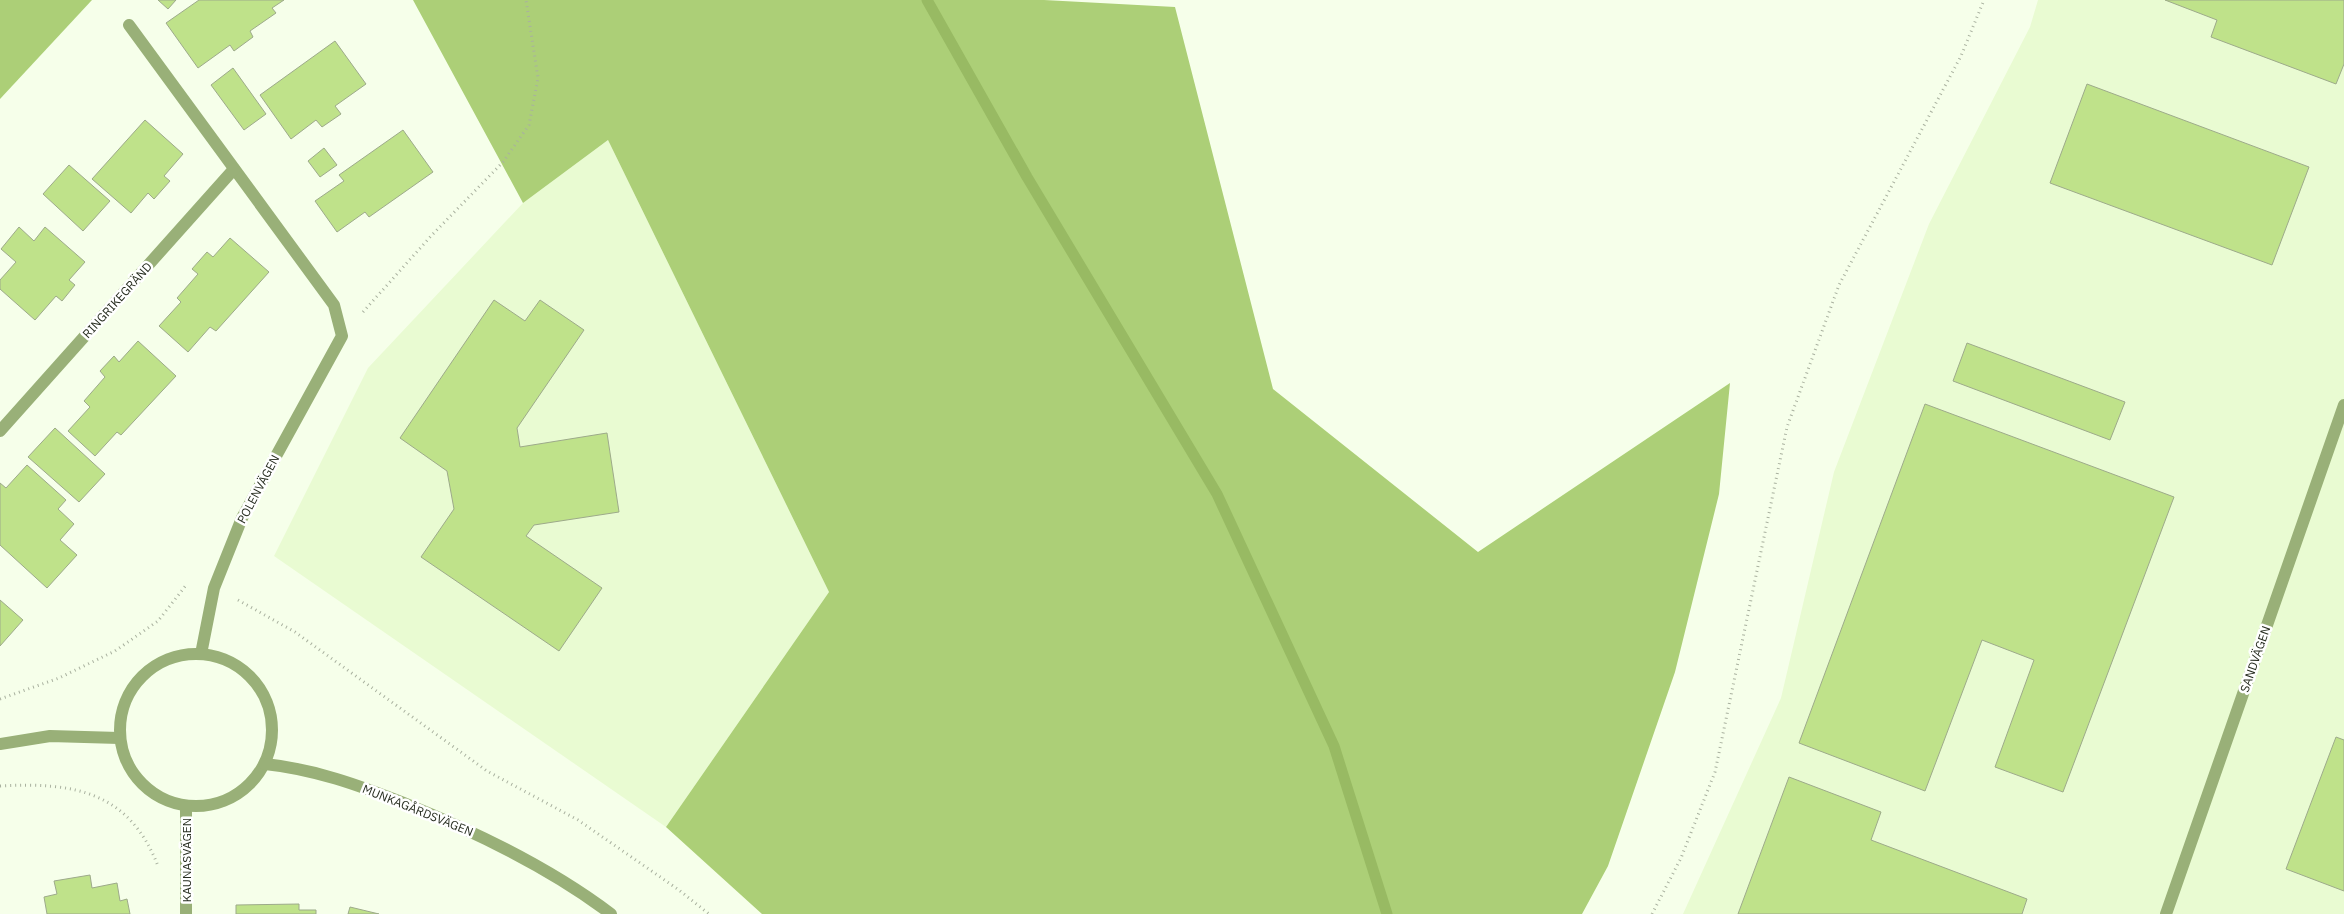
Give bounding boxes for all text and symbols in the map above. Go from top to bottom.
street label: RINGRIKEGRÄND [79,259,155,341]
street label: POLENVÄGEN [234,452,282,526]
street label: SANDVÄGEN [2237,624,2273,694]
street label: MUNKAGÅRDSVÄGEN [360,781,476,839]
street label: KAUNASVÄGEN [179,818,194,902]

